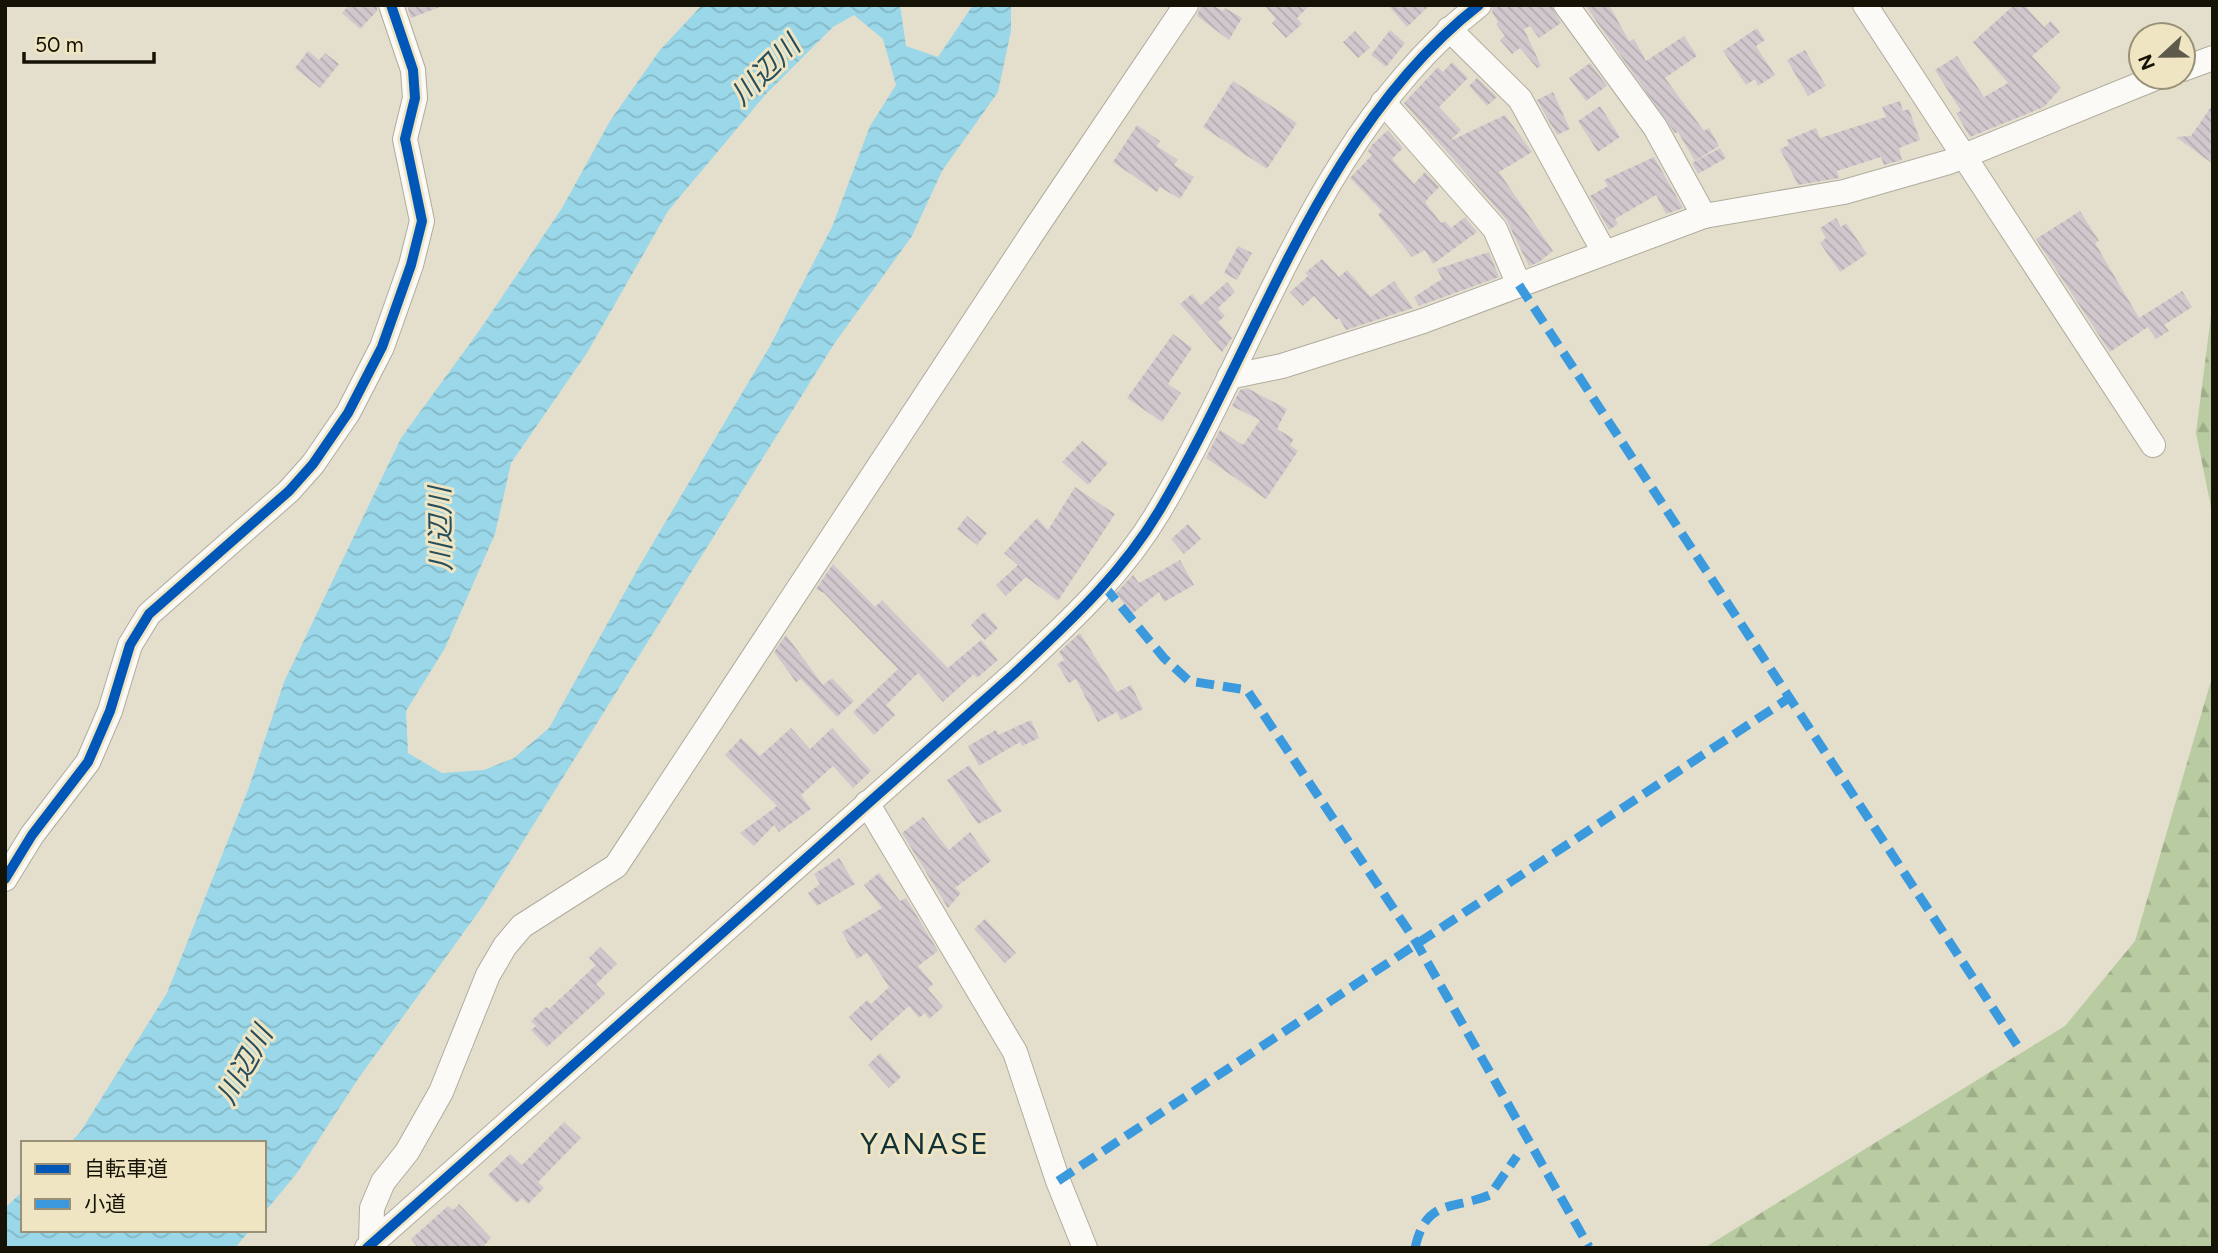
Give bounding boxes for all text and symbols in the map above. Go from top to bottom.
scale bar [24,21,154,65]
north arrow [2127,21,2197,91]
water label: 川辺川 [723,26,809,112]
text: 50 m [35,32,84,57]
text: N [2133,51,2160,73]
water label: 川辺川 [422,484,458,571]
water label: 川辺川 [209,1017,281,1110]
district label: YANASE [860,1125,990,1162]
legend [21,1141,266,1232]
text: 自転車道 [84,1156,168,1181]
text: 小道 [84,1191,126,1216]

